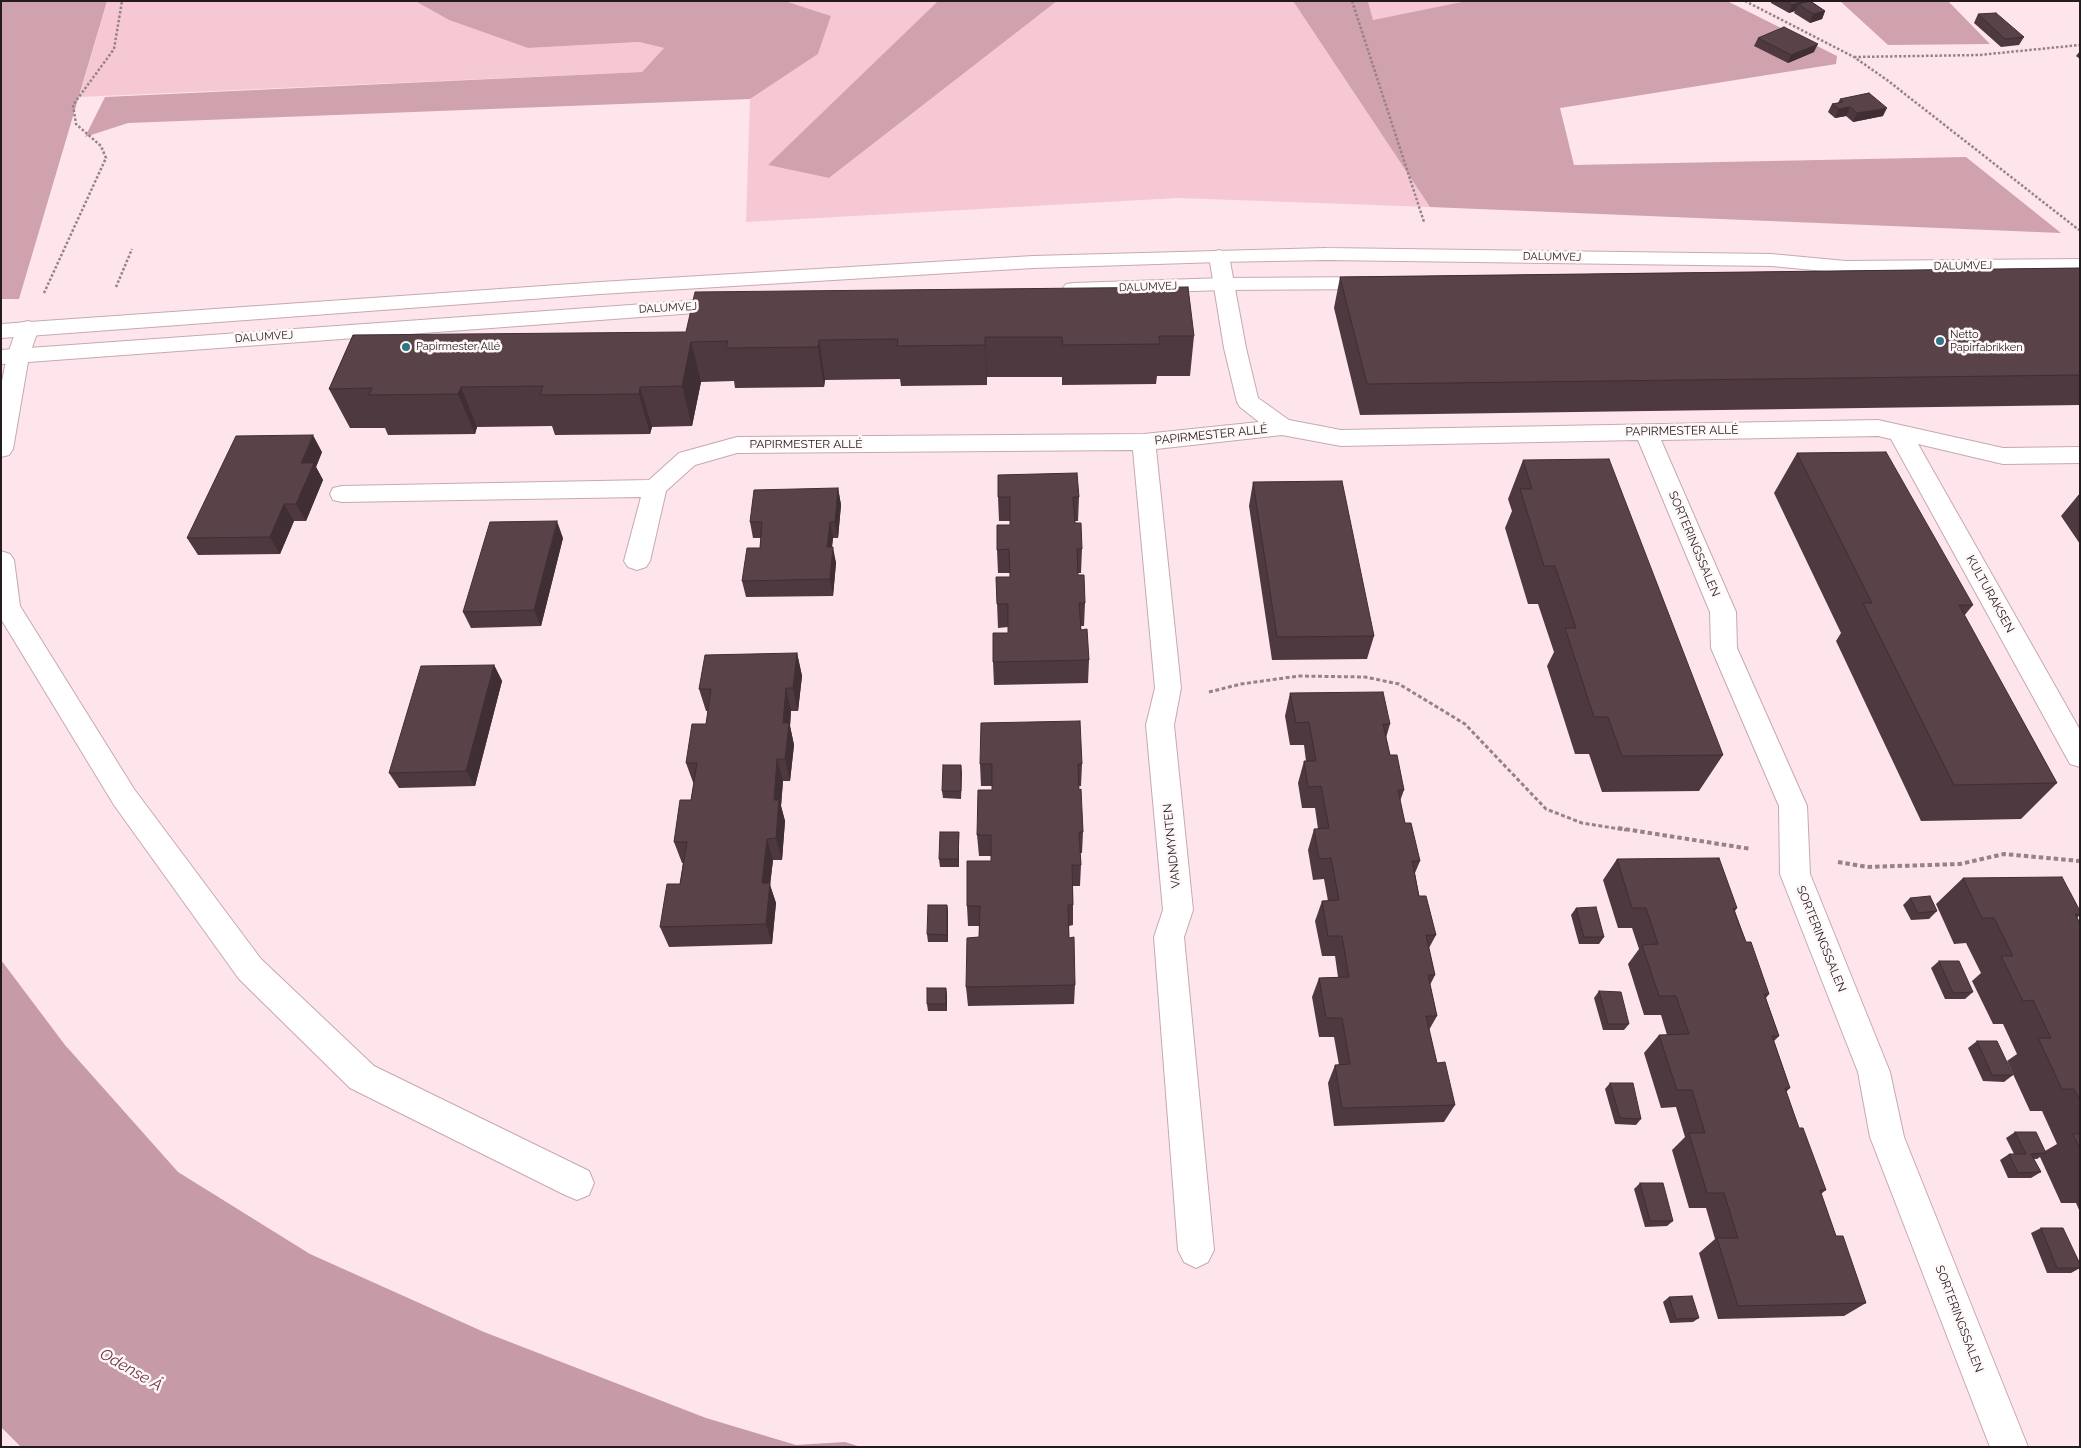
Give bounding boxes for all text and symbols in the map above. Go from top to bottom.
street label: DALUMVEJ [1523,250,1581,264]
street label: DALUMVEJ [1934,259,1992,273]
street label: DALUMVEJ [1119,279,1177,295]
street label: DALUMVEJ [638,300,698,316]
street label: DALUMVEJ [234,328,294,346]
place label: Netto Papirfabrikken [1950,328,2023,354]
marker: Netto Papirfabrikken [1934,335,1946,347]
place label: Papirmester Allé [416,340,500,354]
marker: Papirmester Allé [400,341,412,353]
street label: PAPIRMESTER ALLÉ [1154,422,1268,448]
street label: PAPIRMESTER ALLÉ [1625,423,1739,439]
street label: PAPIRMESTER ALLÉ [749,437,863,451]
street label: SORTERINGSSALEN [1665,489,1723,599]
street label: KULTURAKSEN [1963,553,2017,635]
street label: VANDMYNTEN [1160,803,1184,889]
street label: SORTERINGSSALEN [1793,884,1849,994]
street label: SORTERINGSSALEN [1932,1263,1986,1375]
water label: Odense Å [96,1344,166,1396]

